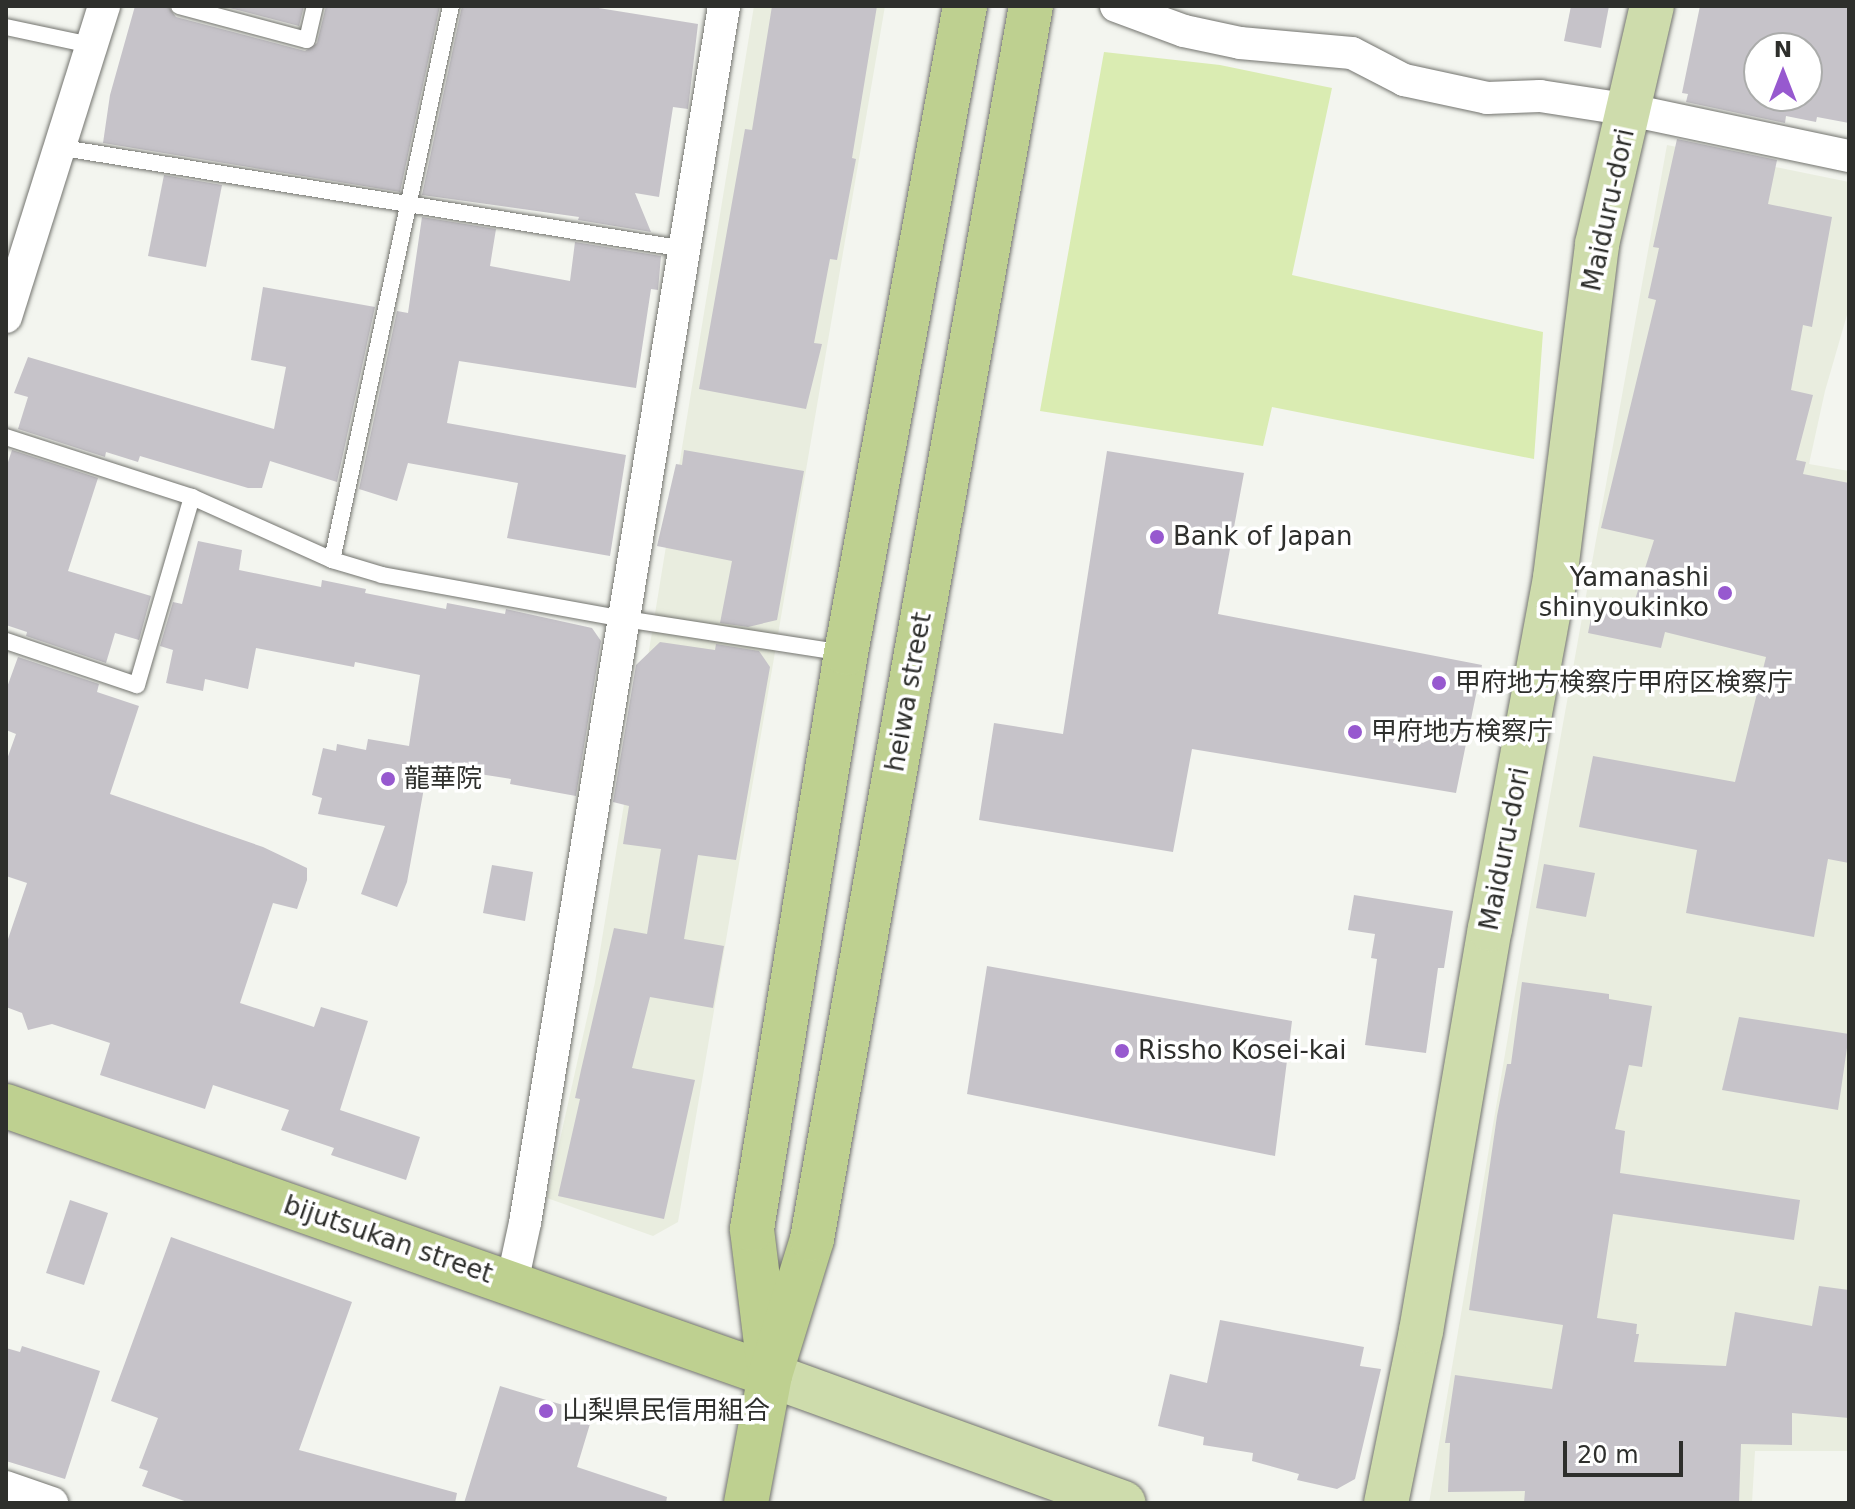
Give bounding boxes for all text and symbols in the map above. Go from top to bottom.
north arrow [1743,32,1823,112]
text: N [1774,37,1792,62]
street label: Maiduru-dori [1577,126,1641,294]
place label: Bank of Japan [1173,521,1352,553]
marker: Bank of Japan [1148,528,1166,546]
place label: Yamanashi shinyoukinko [1539,562,1709,624]
marker: Yamanashi shinyoukinko [1716,584,1734,602]
street label: heiwa street [880,610,938,774]
place label: 甲府地方検察庁甲府区検察庁 [1455,667,1793,699]
marker: 甲府地方検察庁甲府区検察庁 [1430,674,1448,692]
place label: 甲府地方検察庁 [1371,716,1553,748]
marker: 甲府地方検察庁 [1346,723,1364,741]
place label: 龍華院 [404,763,482,795]
street label: Maiduru-dori [1474,765,1536,933]
marker: 龍華院 [379,770,397,788]
place label: Rissho Kosei-kai [1138,1035,1347,1067]
marker: Rissho Kosei-kai [1113,1042,1131,1060]
street label: bijutsukan street [279,1190,497,1290]
place label: 山梨県民信用組合 [562,1395,770,1427]
marker: 山梨県民信用組合 [537,1402,555,1420]
scale bar [1567,1425,1687,1475]
text: 20 m [1577,1441,1639,1469]

